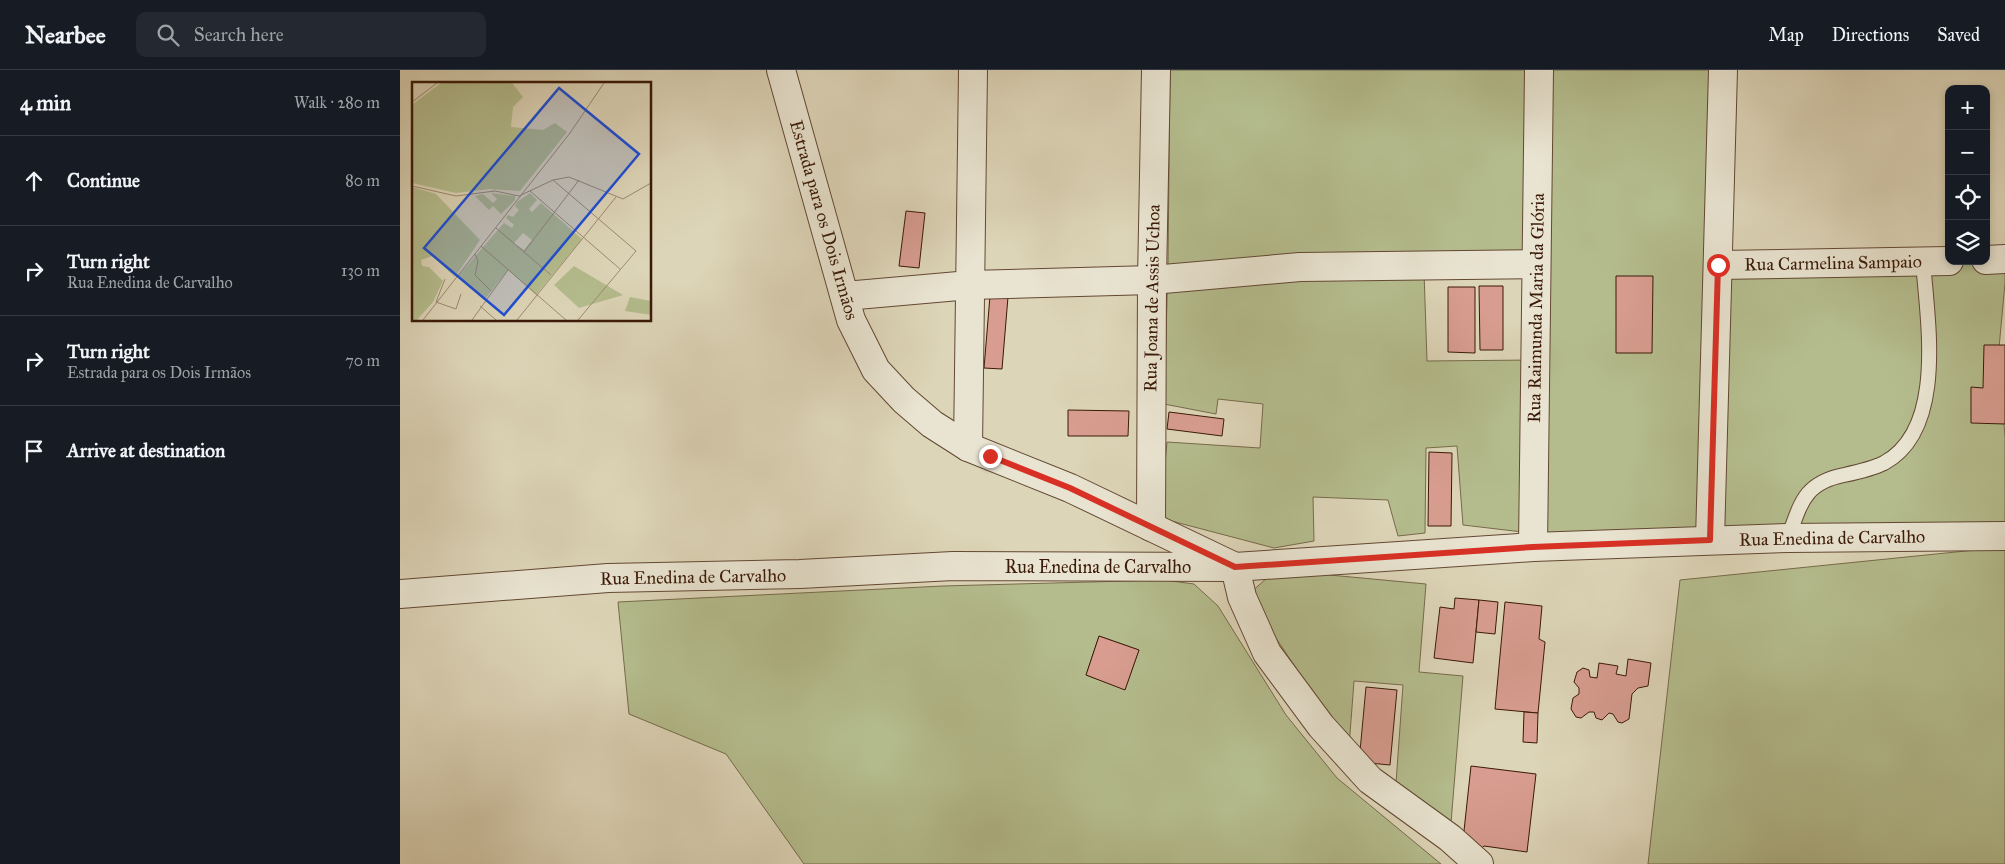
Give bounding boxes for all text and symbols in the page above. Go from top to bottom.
search box [136,12,486,57]
text: Nearbee [25,20,106,50]
icon: search [154,21,182,49]
text: Search here [194,23,284,46]
text: Map [1768,24,1804,46]
text: Directions [1832,24,1909,46]
text: Saved [1937,24,1980,46]
inset map [412,82,651,321]
map controls [1945,85,1990,265]
button: + [1945,85,1990,130]
text: 4 min [20,90,71,116]
text: Walk · 280 m [294,93,380,112]
street label: Estrada para os Dois Irmãos [785,117,863,323]
button: − [1945,130,1990,175]
icon: ahead [20,167,48,195]
text: Continue [67,169,140,192]
text: 80 m [345,171,380,190]
button: locate [1945,175,1990,220]
street label: Rua Raimunda Maria da Glória [1523,192,1549,423]
street label: Rua Joana de Assis Uchoa [1139,204,1166,392]
button: layers [1945,220,1990,265]
text: Turn right [67,250,150,273]
street label: Rua Carmelina Sampaio [1744,250,1922,276]
route start [1707,254,1730,277]
icon: right [20,257,48,285]
text: 130 m [341,261,380,280]
text: Rua Enedina de Carvalho [67,273,233,292]
text: Turn right [67,340,150,363]
icon: right [20,347,48,375]
text: 70 m [345,351,380,370]
text: Estrada para os Dois Irmãos [67,363,251,382]
icon: arrive [20,437,48,465]
text: Arrive at destination [67,439,225,462]
route end [979,445,1002,468]
street label: Rua Enedina de Carvalho [1739,525,1925,551]
street label: Rua Enedina de Carvalho [1005,556,1191,578]
street label: Rua Enedina de Carvalho [600,564,786,590]

